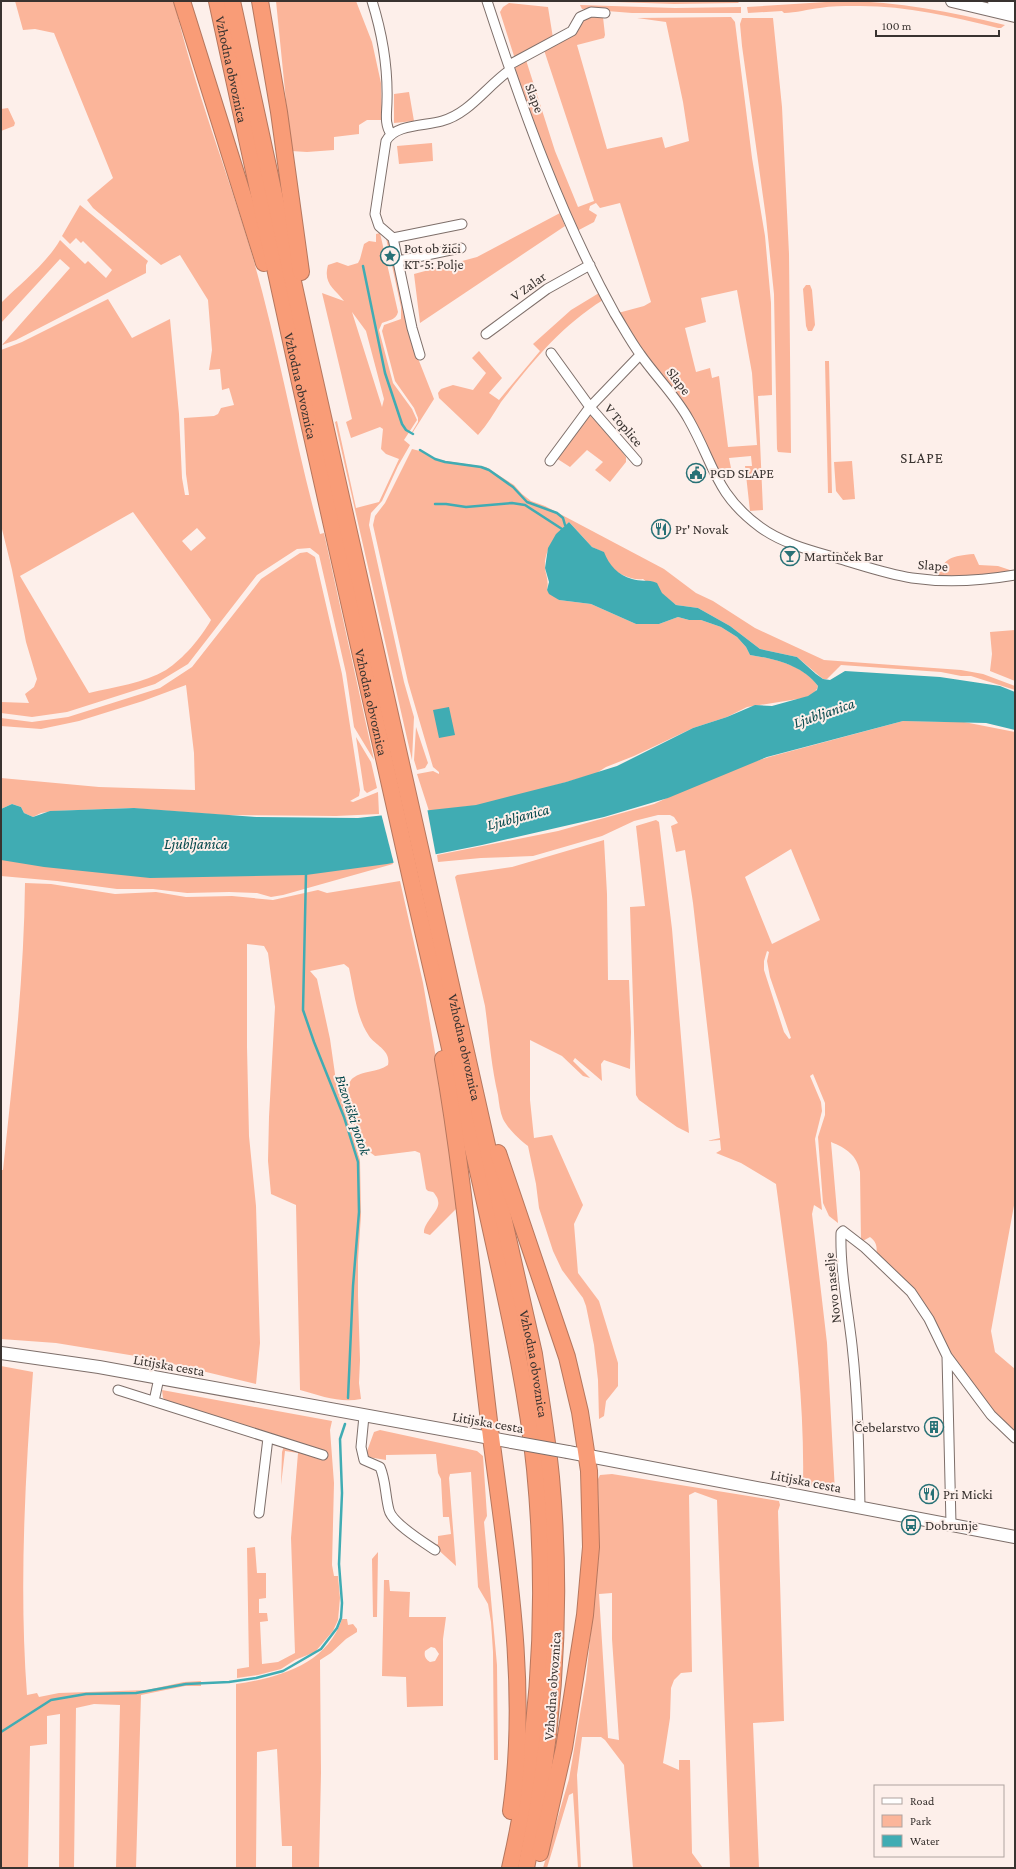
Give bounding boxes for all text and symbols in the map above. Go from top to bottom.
scale bar [876,12,999,38]
street label: Vzhodna obvoznica [212,15,251,125]
text: 100 m [882,19,912,33]
street label: Slape [522,81,548,115]
place label: Pot ob žici KT-5: Polje [404,240,464,273]
place icon: Pot ob žici KT-5: Polje [379,245,401,267]
street label: V Zalar [507,268,549,304]
street label: Vzhodna obvoznica [281,331,321,441]
street label: Slape [664,364,694,398]
street label: V Toplice [601,400,647,450]
district label: SLAPE [900,450,944,466]
public building icon: PGD SLAPE [685,462,707,484]
place label: PGD SLAPE [710,465,774,481]
restaurant icon: Pr' Novak [650,518,672,540]
place label: Pr' Novak [675,521,729,537]
bar icon: Martinček Bar [779,545,801,567]
place label: Martinček Bar [804,548,883,564]
street label: Slape [917,556,949,574]
street label: Vzhodna obvoznica [352,647,391,758]
water label: Ljubljanica [791,695,857,732]
water label: Ljubljanica [485,801,551,834]
water label: Ljubljanica [164,836,228,853]
street label: Vzhodna obvoznica [445,993,485,1103]
water label: Bizoviški potok [332,1073,374,1159]
street label: Novo naselje [820,1252,845,1324]
street label: Vzhodna obvoznica [516,1309,552,1419]
street label: Litijska cesta [132,1351,206,1380]
street label: Litijska cesta [451,1408,525,1437]
building icon: Čebelarstvo [923,1416,945,1438]
place label: Čebelarstvo [854,1419,920,1435]
street label: Litijska cesta [769,1466,843,1497]
restaurant icon: Pri Micki [918,1483,940,1505]
place label: Pri Micki [943,1486,993,1502]
bus stop icon: Dobrunje [900,1514,922,1536]
place label: Dobrunje [925,1517,978,1534]
street label: Vzhodna obvoznica [540,1631,564,1741]
legend [874,1785,1004,1857]
text: Road [910,1794,935,1808]
text: Park [910,1814,932,1828]
text: Water [910,1834,940,1848]

